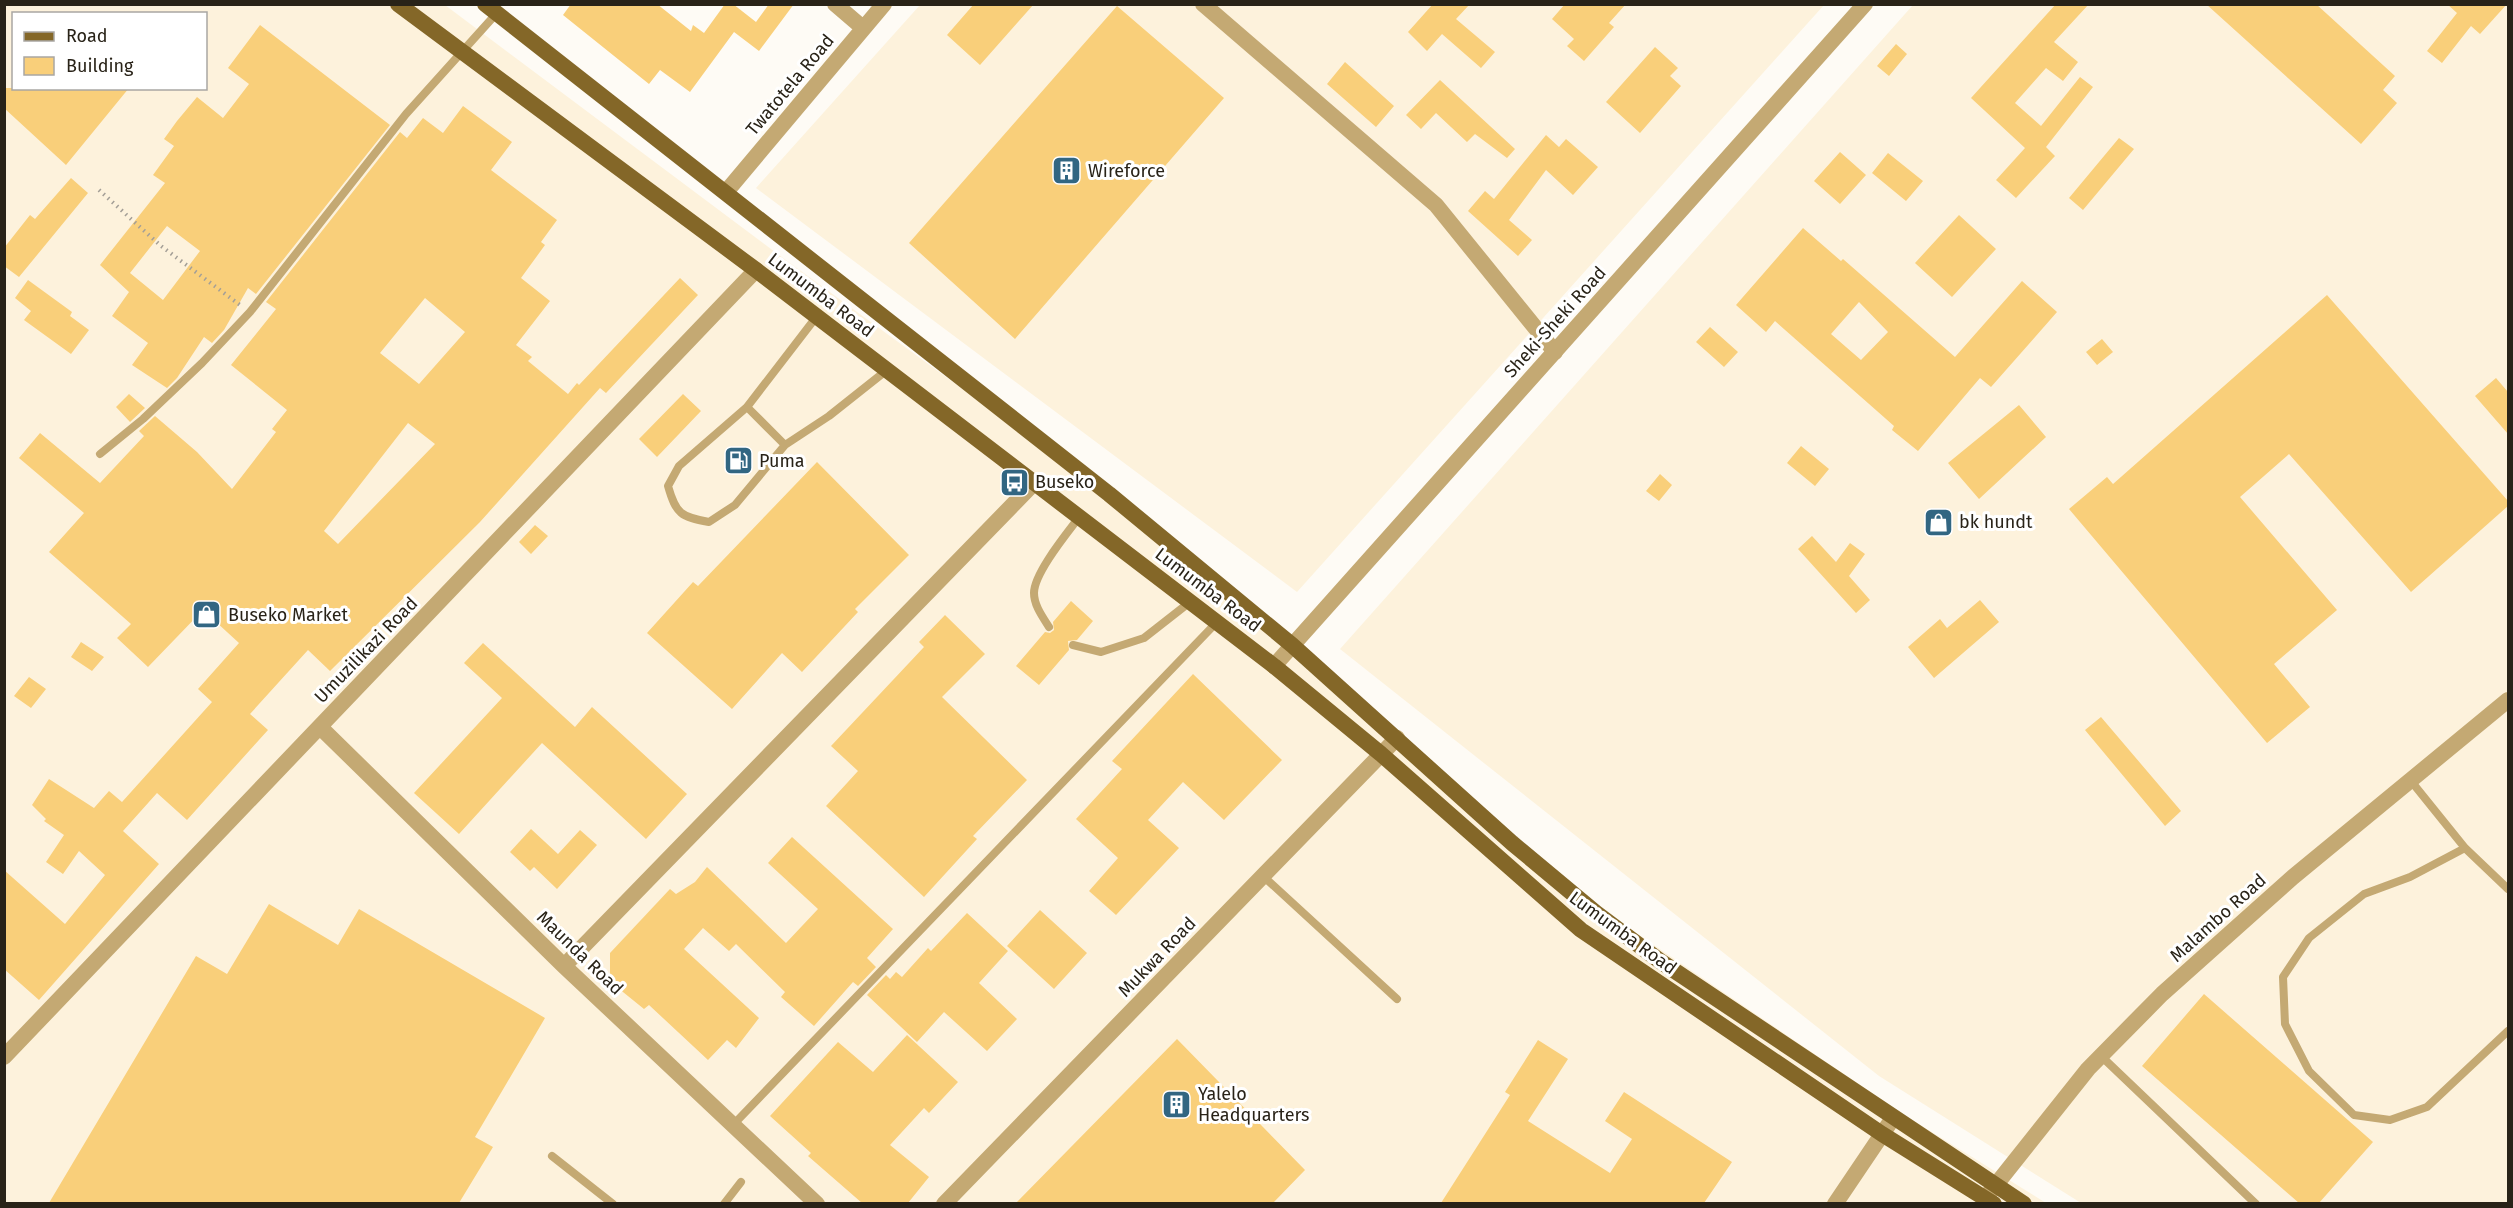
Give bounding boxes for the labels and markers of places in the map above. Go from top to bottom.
building icon: Wireforce [1051,155,1083,187]
place label: Wireforce [1088,160,1165,182]
fuel station icon: Puma [722,445,754,477]
place label: Puma [759,450,805,472]
bus stop icon: Buseko [998,466,1030,498]
place label: Buseko [1035,471,1094,493]
shop icon: bk hundt [1922,506,1954,538]
place label: bk hundt [1959,511,2033,533]
shop icon: Buseko Market [191,599,223,631]
place label: Buseko Market [228,604,349,626]
place label: Yalelo Headquarters [1198,1083,1310,1126]
building icon: Yalelo Headquarters [1161,1088,1193,1120]

